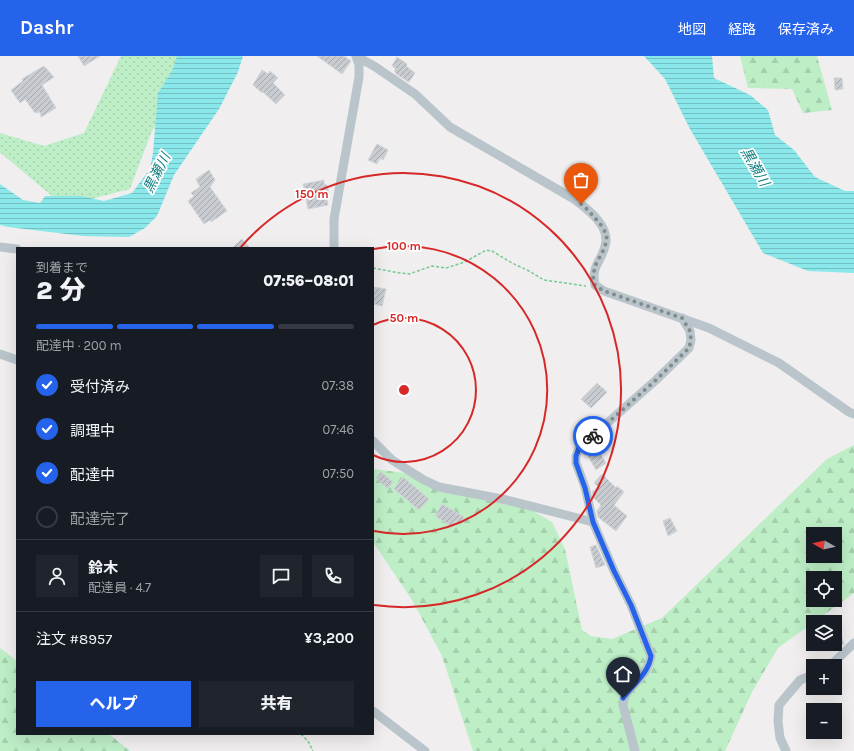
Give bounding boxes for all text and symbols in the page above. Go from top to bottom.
text: Dashr [20,17,73,39]
text: 地図 [678,21,706,38]
text: 経路 [728,21,756,38]
text: 保存済み [778,21,834,38]
water label: 黒瀬川 [737,145,774,191]
water label: 黒瀬川 [140,149,175,196]
pin [564,163,598,204]
icon: bag [570,169,592,191]
text: 150 m [295,187,329,201]
text: 100 m [387,239,421,253]
text: 到着まで [36,260,88,275]
text: 07:56–08:01 [263,272,354,290]
text: 2 分 [36,275,85,306]
text: 50 m [390,311,419,325]
text: 配達中 · 200 m [36,338,122,353]
icon: check [36,374,58,396]
text: 受付済み [70,378,130,396]
text: 07:38 [322,378,354,393]
centre of rings [397,383,411,397]
courier [573,416,613,456]
icon: check [36,418,58,440]
text: 調理中 [70,422,115,440]
text: 07:46 [322,422,354,437]
icon: bike [582,425,604,447]
icon: check [36,462,58,484]
text: 配達中 [70,466,115,484]
text: 07:50 [322,466,354,481]
text: 配達完了 [70,510,130,528]
north arrow [806,527,842,563]
map controls [806,527,842,739]
button: person [36,555,78,597]
button: chat [260,555,302,597]
button: phone [312,555,354,597]
text: 鈴木 [88,559,118,577]
button: locate [806,571,842,607]
text: 配達員 · 4.7 [88,580,151,595]
button: layers [806,615,842,651]
text: ¥3,200 [304,629,354,647]
text: 注文 #8957 [36,630,112,648]
pin [606,657,640,698]
button: + [806,659,842,695]
icon: home [612,663,634,685]
button: ヘルプ [36,681,191,727]
button: 共有 [199,681,354,727]
button: − [806,703,842,739]

